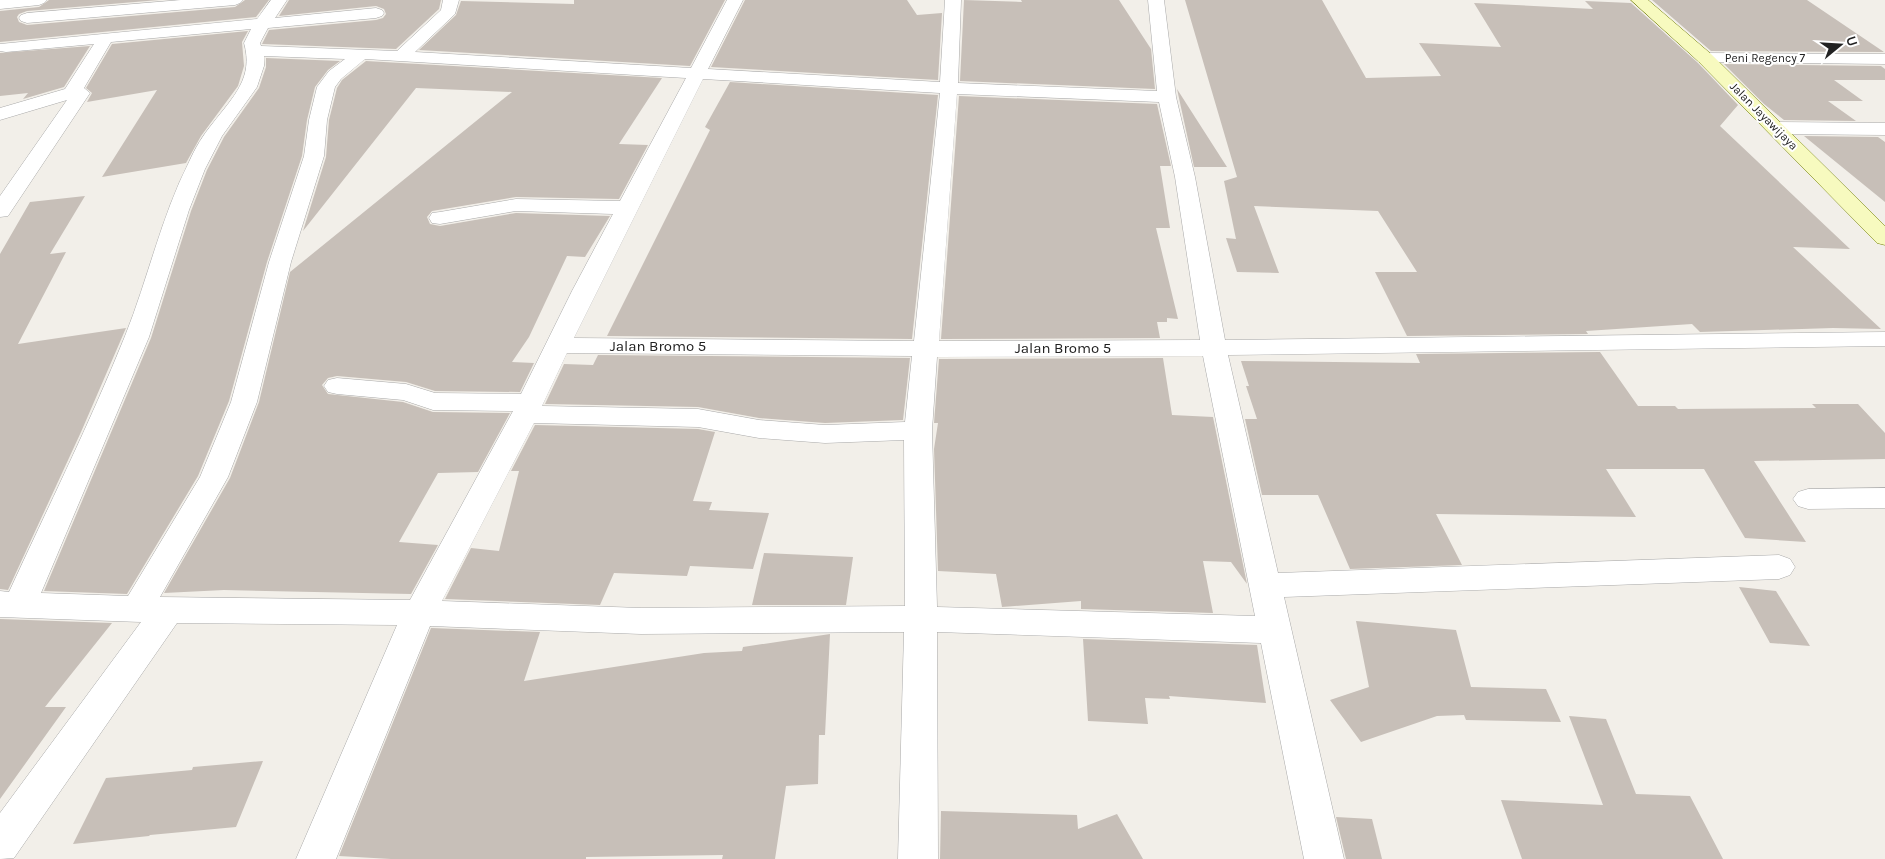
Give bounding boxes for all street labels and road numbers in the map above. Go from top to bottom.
street label: Peni Regency 7 [1725,51,1806,65]
street label: Jalan Jayawijaya [1727,79,1801,153]
street label: Jalan Bromo 5 [610,337,706,355]
street label: Jalan Bromo 5 [1015,339,1111,357]

